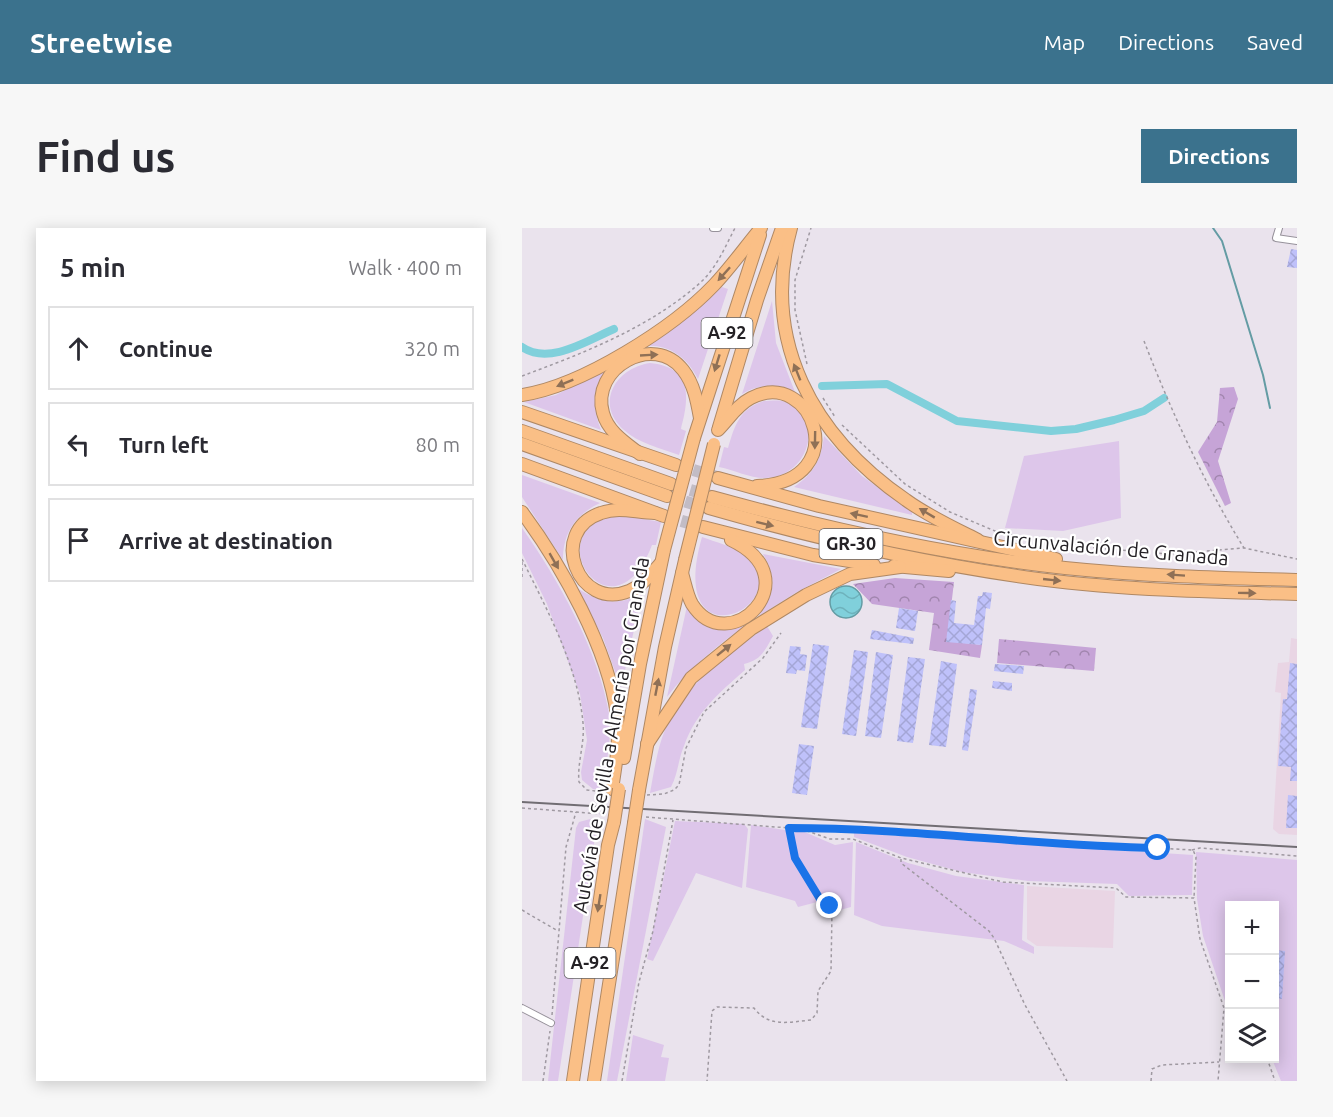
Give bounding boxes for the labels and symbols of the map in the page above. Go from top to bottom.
one-way arrow [718,266,732,280]
road number: A-92 [702,318,752,348]
one-way arrow [639,351,658,360]
one-way arrow [712,354,721,372]
one-way arrow [792,362,802,380]
one-way arrow [555,378,573,388]
one-way arrow [810,430,820,449]
one-way arrow [919,507,935,518]
one-way arrow [850,510,869,519]
one-way arrow [756,520,774,529]
street label: Circunvalación de Granada [992,526,1230,569]
road number: GR-30 [820,529,882,559]
one-way arrow [548,553,559,569]
street label: Autovía de Sevilla a Almería por Granada [568,555,653,915]
one-way arrow [1166,570,1185,580]
one-way arrow [1043,575,1062,585]
one-way arrow [1237,588,1256,598]
one-way arrow [716,643,732,656]
one-way arrow [653,677,662,696]
route start [1144,834,1170,860]
route end [816,892,842,918]
one-way arrow [595,894,604,913]
road number: A-92 [564,948,616,978]

